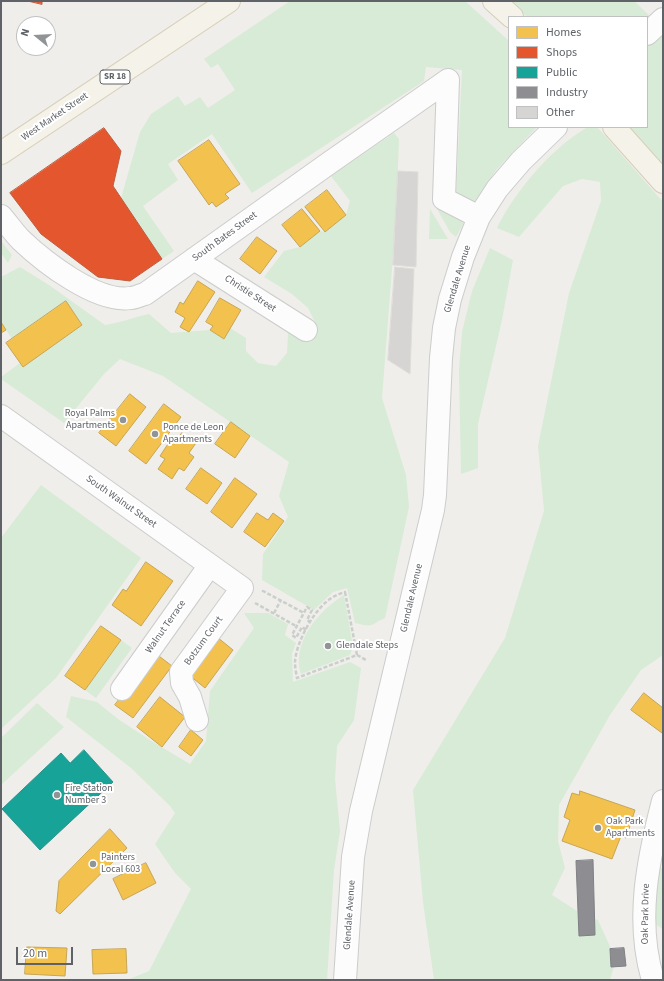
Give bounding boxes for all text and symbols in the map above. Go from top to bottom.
north arrow [16,16,56,56]
legend [508,16,648,128]
text: Homes [546,24,581,41]
text: N [17,27,33,38]
text: Shops [546,44,577,61]
text: Public [546,64,577,81]
road number: SR 18 [100,70,130,84]
text: Industry [546,84,588,101]
street label: West Market Street [19,90,91,144]
text: Other [546,104,575,121]
street label: South Bates Street [190,209,260,265]
street label: Glendale Avenue [442,244,474,314]
street label: Christie Street [222,273,278,315]
place label: Royal Palms Apartments [65,408,115,432]
marker: Royal Palms Apartments [118,415,128,425]
place label: Ponce de Leon Apartments [163,422,224,446]
marker: Ponce de Leon Apartments [150,429,160,439]
street label: South Walnut Street [83,473,159,531]
street label: Glendale Avenue [398,563,426,633]
street label: Walnut Terrace [143,598,189,656]
street label: Botzum Court [182,614,226,668]
place label: Glendale Steps [336,640,398,652]
marker: Glendale Steps [323,641,333,651]
place label: Fire Station Number 3 [65,783,113,806]
marker: Fire Station Number 3 [52,790,62,800]
place label: Oak Park Apartments [606,816,655,840]
marker: Oak Park Apartments [593,823,603,833]
place label: Painters Local 603 [101,852,140,876]
marker: Painters Local 603 [88,859,98,869]
street label: Glendale Avenue [342,880,358,950]
street label: Oak Park Drive [639,883,653,945]
scale bar [18,939,75,965]
text: 20 m [23,945,47,962]

